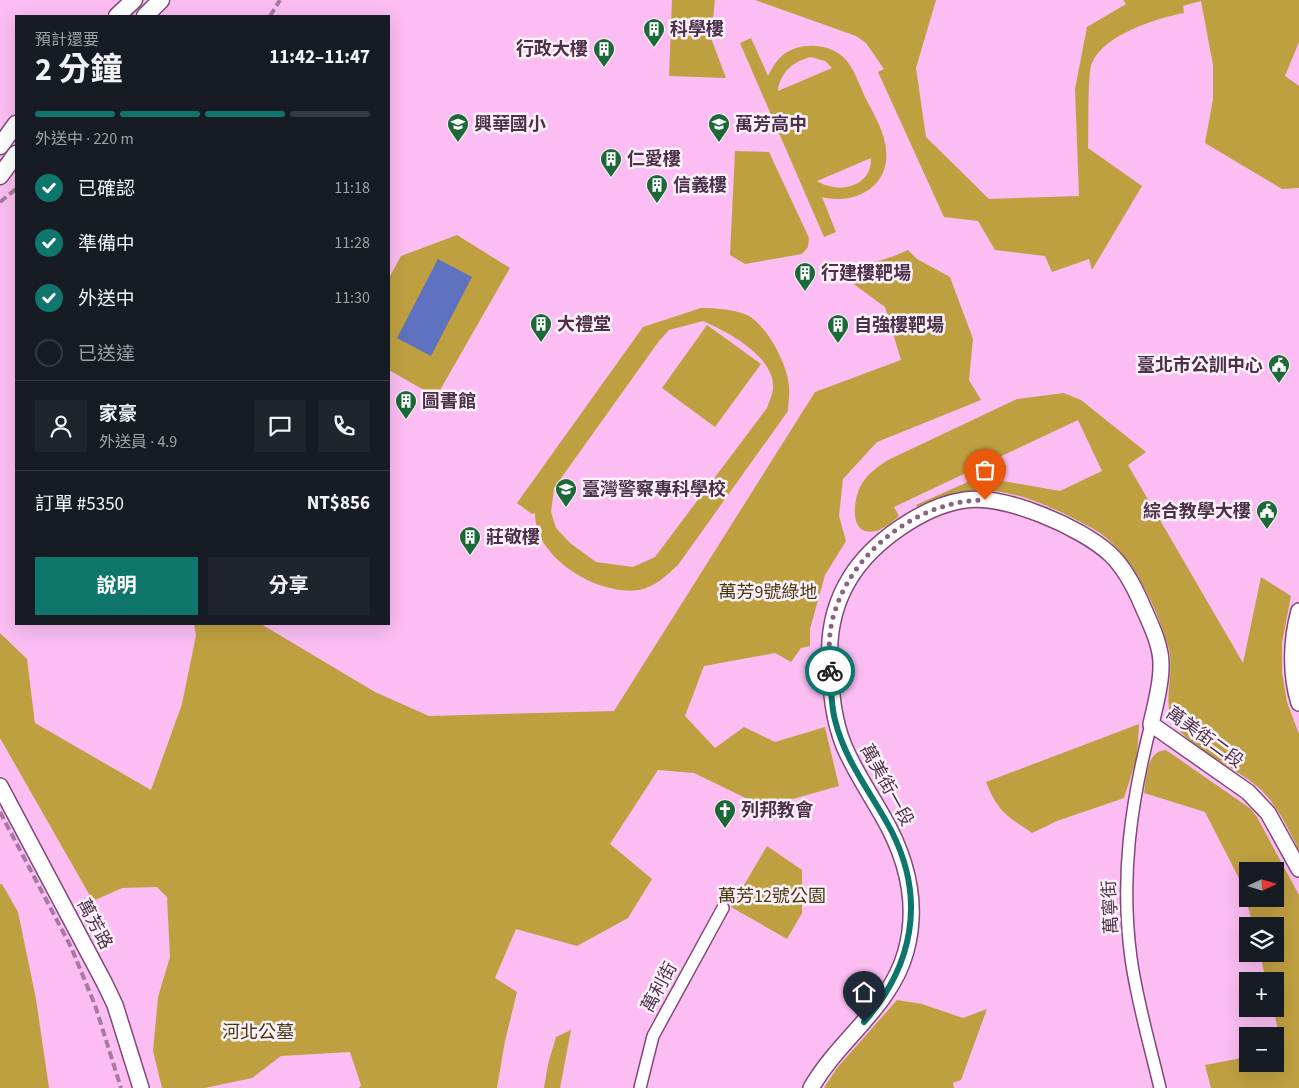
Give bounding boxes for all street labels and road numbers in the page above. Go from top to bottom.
street label: 萬美街二段 [1161,701,1248,774]
street label: 萬美街一段 [854,740,919,831]
street label: 萬寧街 [1097,879,1124,935]
street label: 萬芳路 [71,895,118,954]
street label: 萬利街 [635,958,683,1017]

